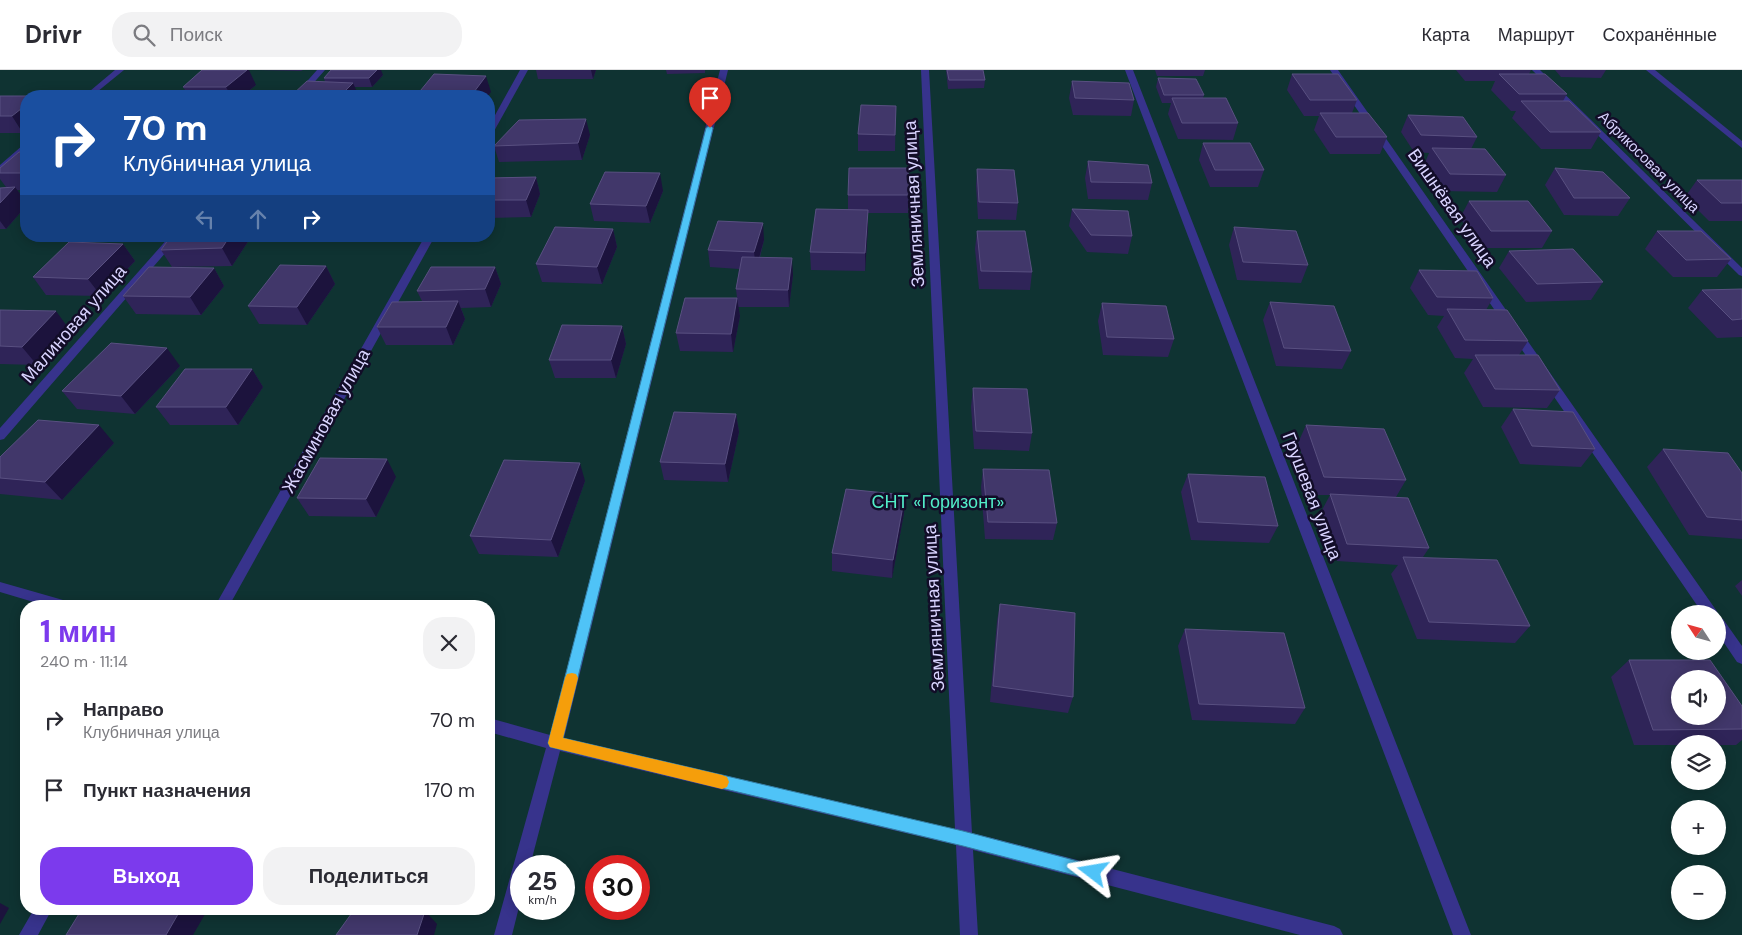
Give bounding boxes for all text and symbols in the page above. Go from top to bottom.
search box [112,12,462,57]
text: Drivr [25,19,82,50]
icon: search [130,21,158,49]
text: Поиск [170,22,222,47]
text: Карта [1422,23,1470,47]
text: Маршрут [1498,23,1574,47]
text: Сохранённые [1602,23,1717,47]
pin [689,77,731,128]
icon: arrive [696,84,724,112]
text: 70 m [123,105,207,151]
street label: Абрикосовая улица [1594,107,1705,218]
icon: right [40,110,105,175]
street label: Земляничная улица [898,119,930,288]
street label: Вишнёвая улица [1402,144,1503,273]
text: Клубничная улица [123,149,311,178]
icon: left [191,205,219,233]
icon: ahead [244,205,272,233]
icon: right [297,205,325,233]
street label: Малиновая улица [16,259,133,388]
street label: Жасминовая улица [276,344,376,497]
street label: Грушевая улица [1277,429,1348,564]
park label: СНТ «Горизонт» [872,490,1004,514]
street label: Земляничная улица [918,523,950,692]
north arrow [1671,605,1726,660]
map controls [1671,605,1726,920]
text: 1 мин [40,612,117,651]
button: close [423,617,475,669]
text: 240 m · 11:14 [40,651,128,672]
button: sound [1671,670,1726,725]
text: Направо [83,697,164,722]
icon: right [40,706,68,734]
text: 70 m [430,708,475,733]
text: Клубничная улица [83,722,220,743]
button: layers [1671,735,1726,790]
icon: arrive [40,776,68,804]
text: Пункт назначения [83,778,251,803]
text: 170 m [424,778,475,803]
button: + [1671,800,1726,855]
position arrow [1066,845,1118,897]
button: Выход [40,847,253,905]
button: Поделиться [263,847,475,905]
speed limit sign: 30 [585,855,650,920]
text: 25 [528,865,557,898]
button: − [1671,865,1726,920]
text: km/h [528,892,557,908]

